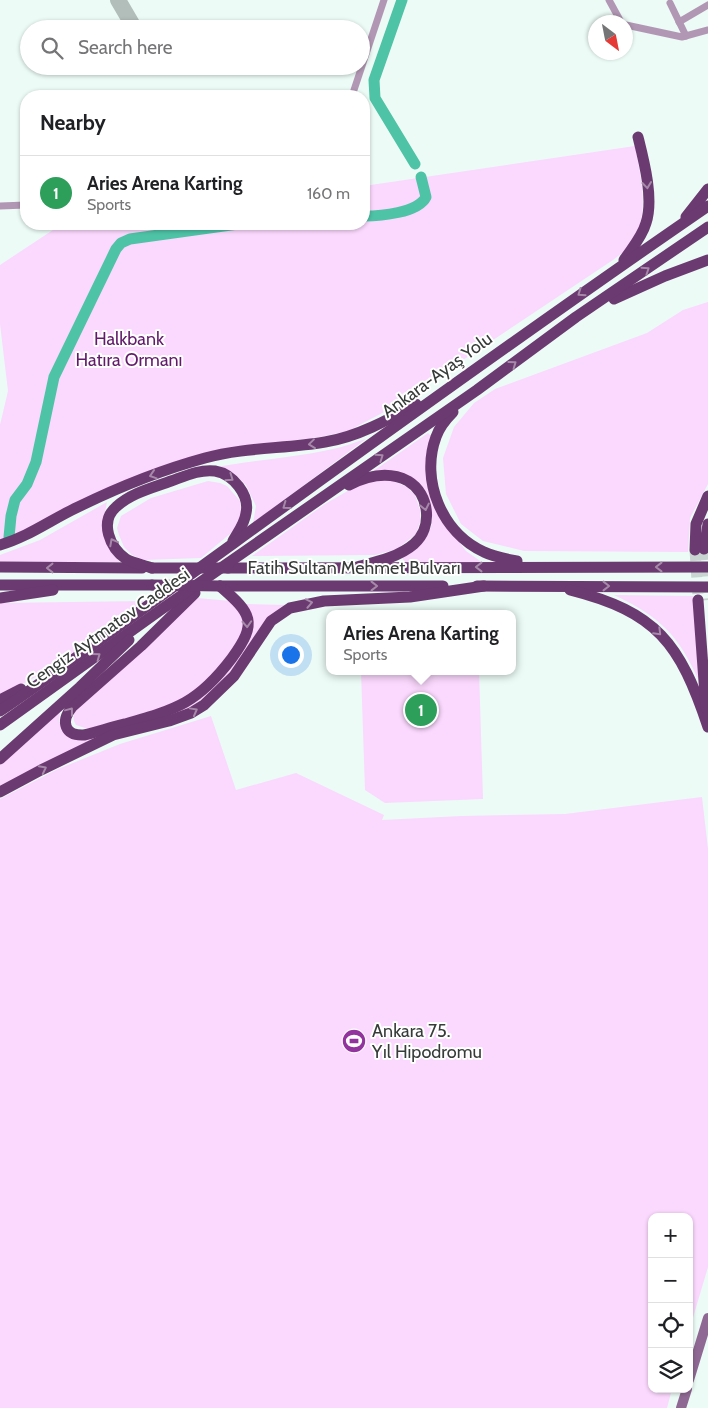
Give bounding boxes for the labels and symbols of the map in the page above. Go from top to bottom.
north arrow [588,15,633,60]
one-way arrow [641,181,652,189]
one-way arrow [640,267,650,276]
one-way arrow [578,288,587,296]
street label: Ankara-Ayaş Yolu [377,327,497,423]
park label: Halkbank Hatıra Ormanı [76,328,182,371]
one-way arrow [507,361,516,369]
one-way arrow [308,438,316,449]
one-way arrow [374,454,384,463]
one-way arrow [150,469,158,479]
one-way arrow [224,472,233,481]
one-way arrow [283,500,292,508]
one-way arrow [419,503,430,512]
one-way arrow [109,539,119,548]
street label: Fatih Sultan Mehmet Bulvarı [248,557,460,579]
one-way arrow [475,562,483,572]
one-way arrow [655,562,663,572]
street label: Cengiz Aytmatov Caddesi [22,563,194,693]
one-way arrow [46,563,54,573]
one-way arrow [370,581,378,591]
one-way arrow [603,581,611,591]
one-way arrow [305,599,314,609]
one-way arrow [242,620,252,628]
one-way arrow [652,626,661,635]
your location [278,642,304,668]
one-way arrow [91,653,100,662]
pin: 1 [405,691,437,729]
one-way arrow [64,707,73,717]
one-way arrow [188,707,197,717]
one-way arrow [38,765,47,775]
place label: Ankara 75. Yıl Hipodromu [371,1020,482,1063]
sports icon: Ankara 75. Yıl Hipodromu [341,1028,367,1054]

